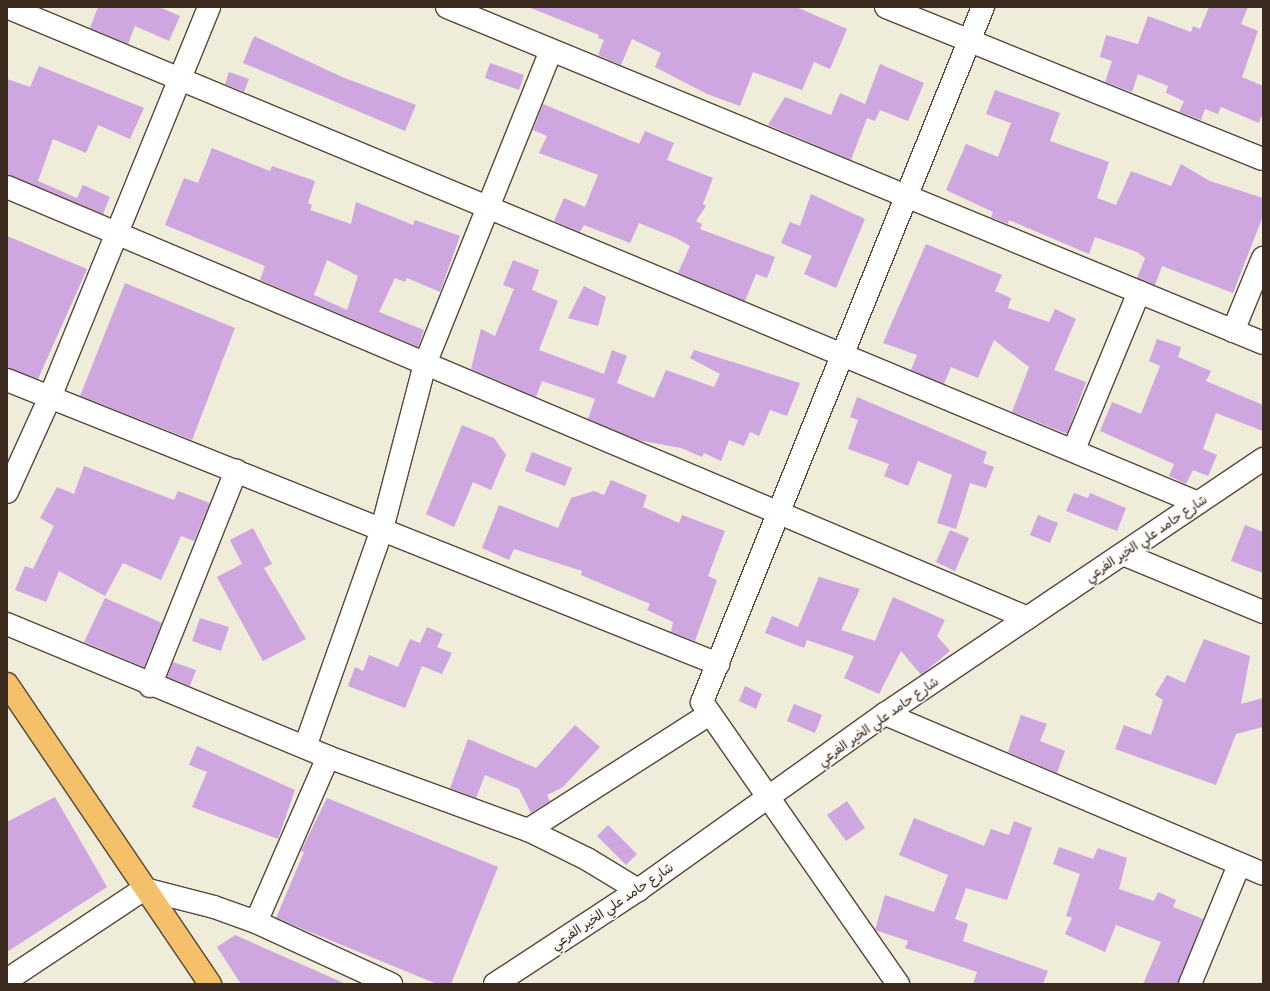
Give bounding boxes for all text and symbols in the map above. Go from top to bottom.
street label: شارع حامد علي الخير الفرعي [1082,491,1210,585]
street label: شارع حامد علي الخير الفرعي [814,673,942,769]
street label: شارع حامد علي الخير الفرعي [548,859,676,953]

